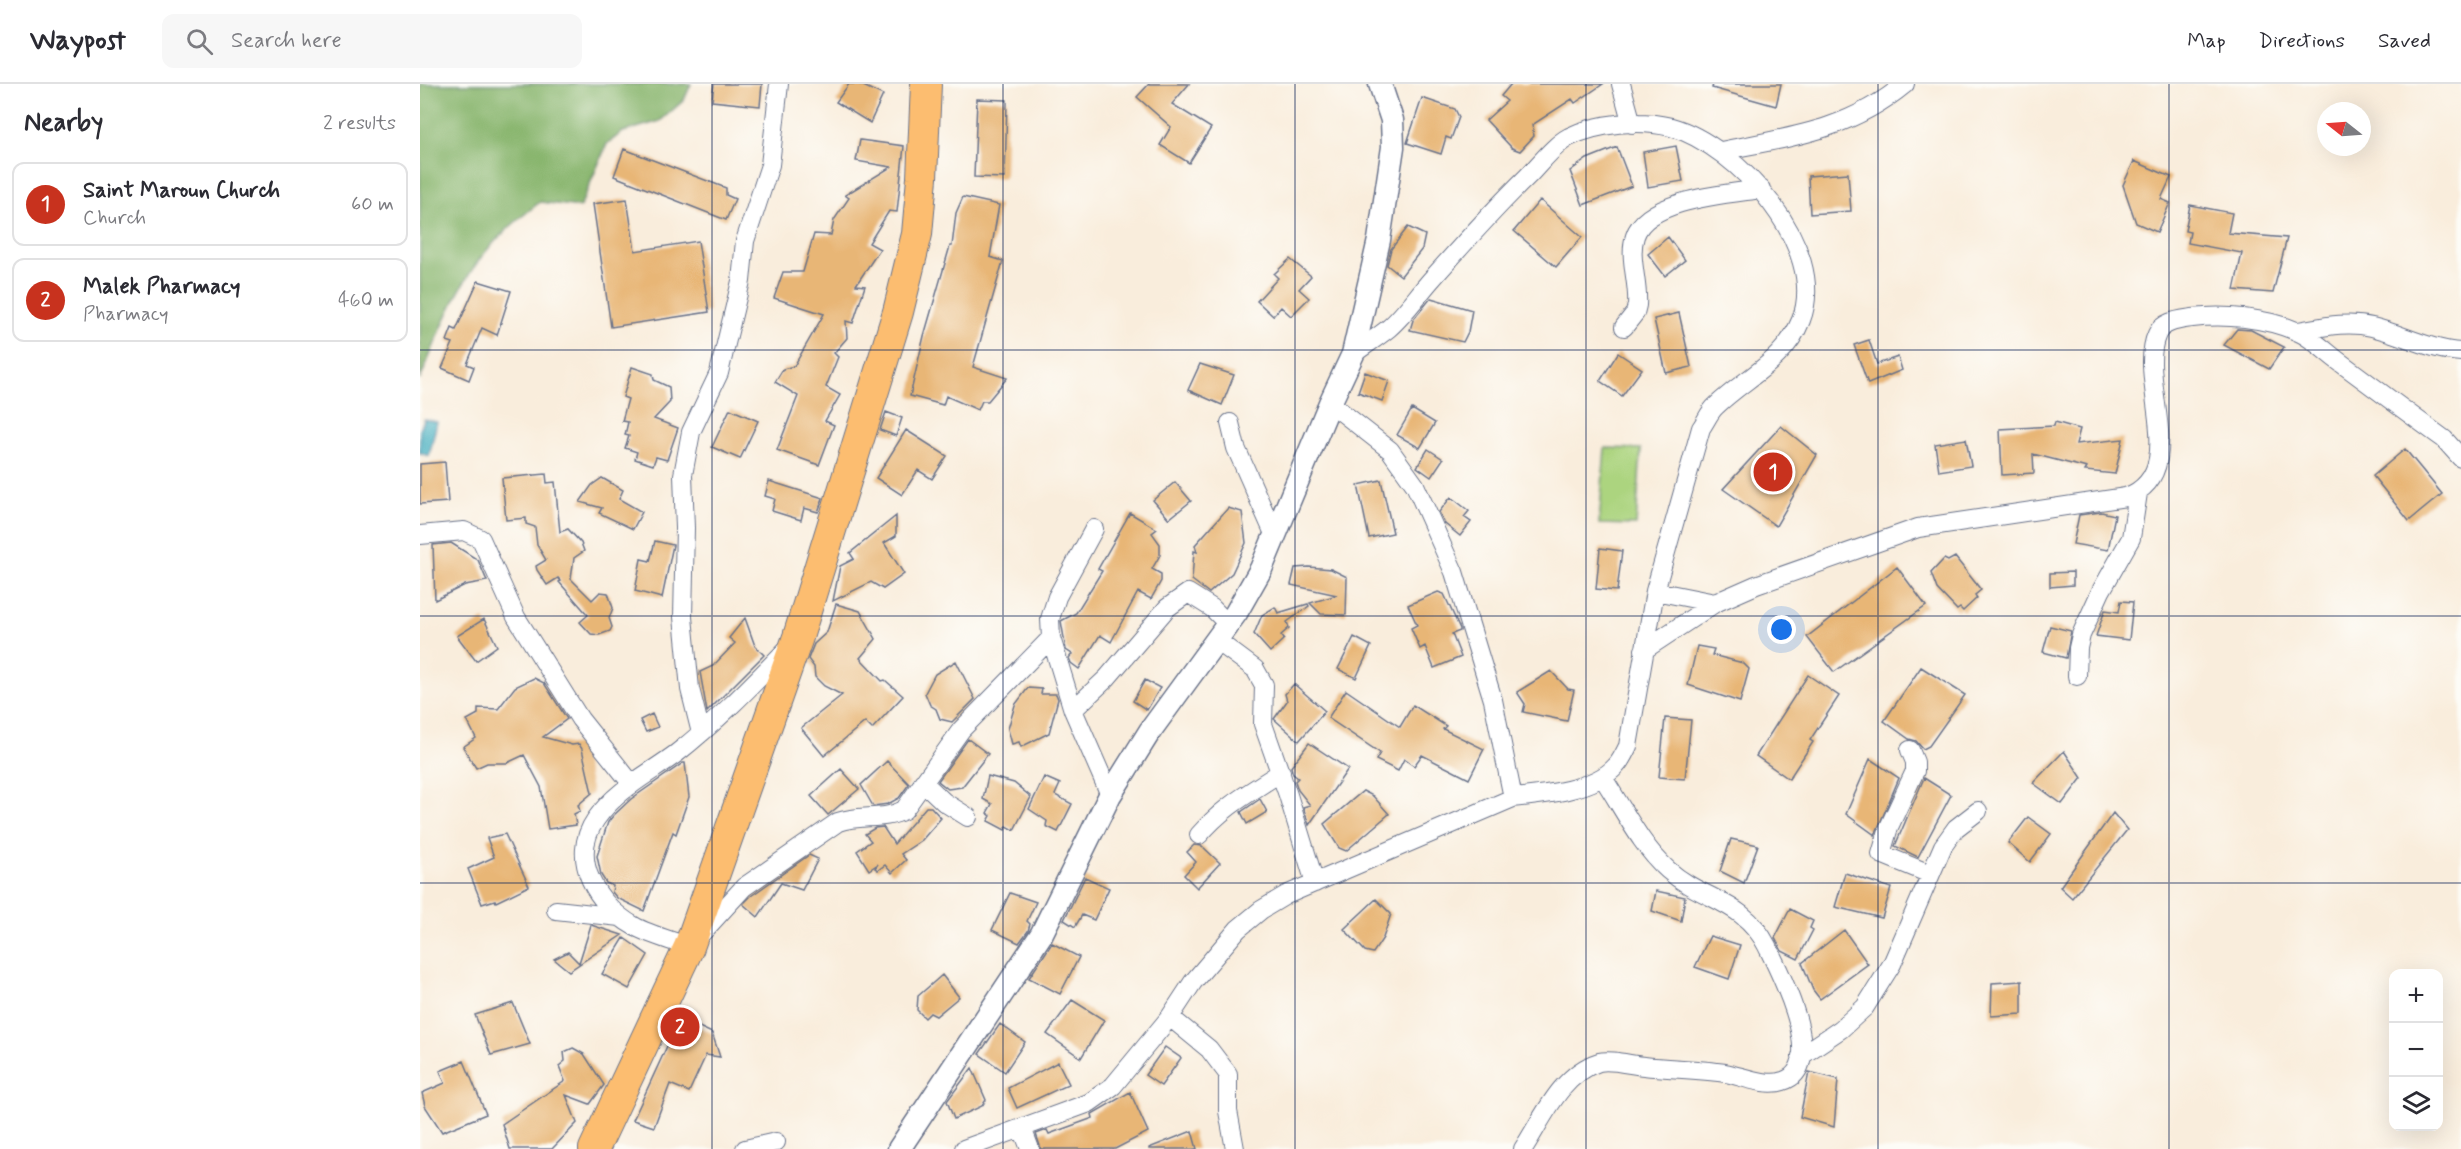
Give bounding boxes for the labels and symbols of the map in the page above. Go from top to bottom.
north arrow [2317,102,2371,156]
pin: 1 [1754,450,1792,494]
your location [1767,615,1796,644]
pin: 2 [660,1004,700,1050]

